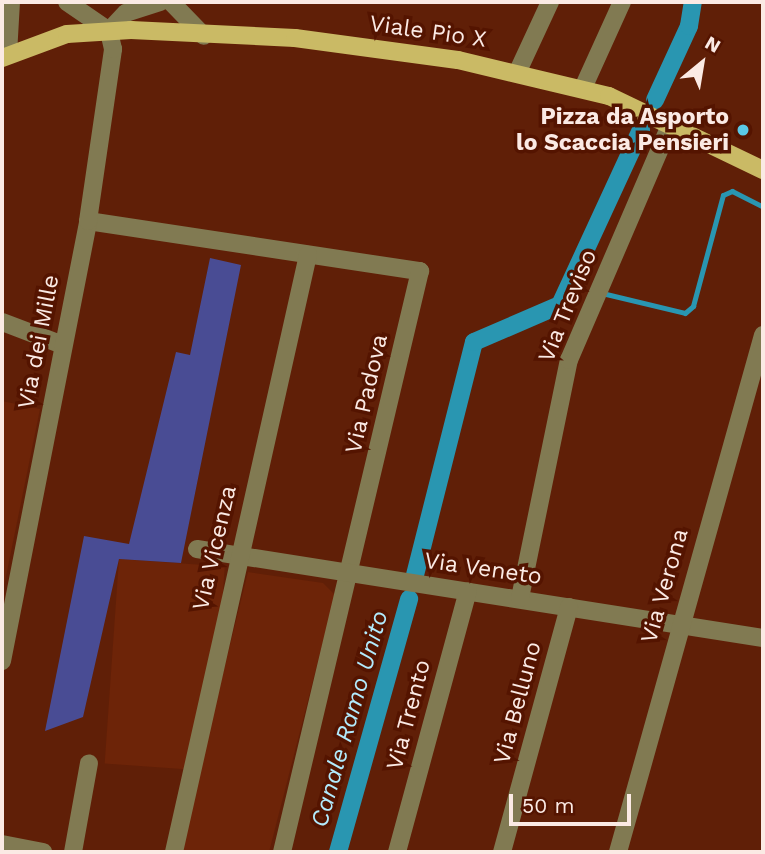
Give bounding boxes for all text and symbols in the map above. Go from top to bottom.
street label: Viale Pio X [368,10,488,54]
north arrow [667,28,737,98]
text: N [701,31,725,58]
place label: Pizza da Asporto lo Scaccia Pensieri [516,103,729,157]
marker: Pizza da Asporto lo Scaccia Pensieri [735,122,751,138]
street label: Via Treviso [533,245,603,367]
street label: Via dei Mille [12,272,66,412]
street label: Via Padova [340,332,394,456]
street label: Via Vicenza [187,482,243,614]
street label: Via Verona [635,525,695,647]
street label: Via Veneto [422,547,544,591]
water label: Canale Ramo Unito [305,607,395,831]
street label: Via Belluno [488,638,548,768]
street label: Via Trento [381,656,437,774]
scale bar [513,780,636,824]
text: 50 m [522,793,574,818]

